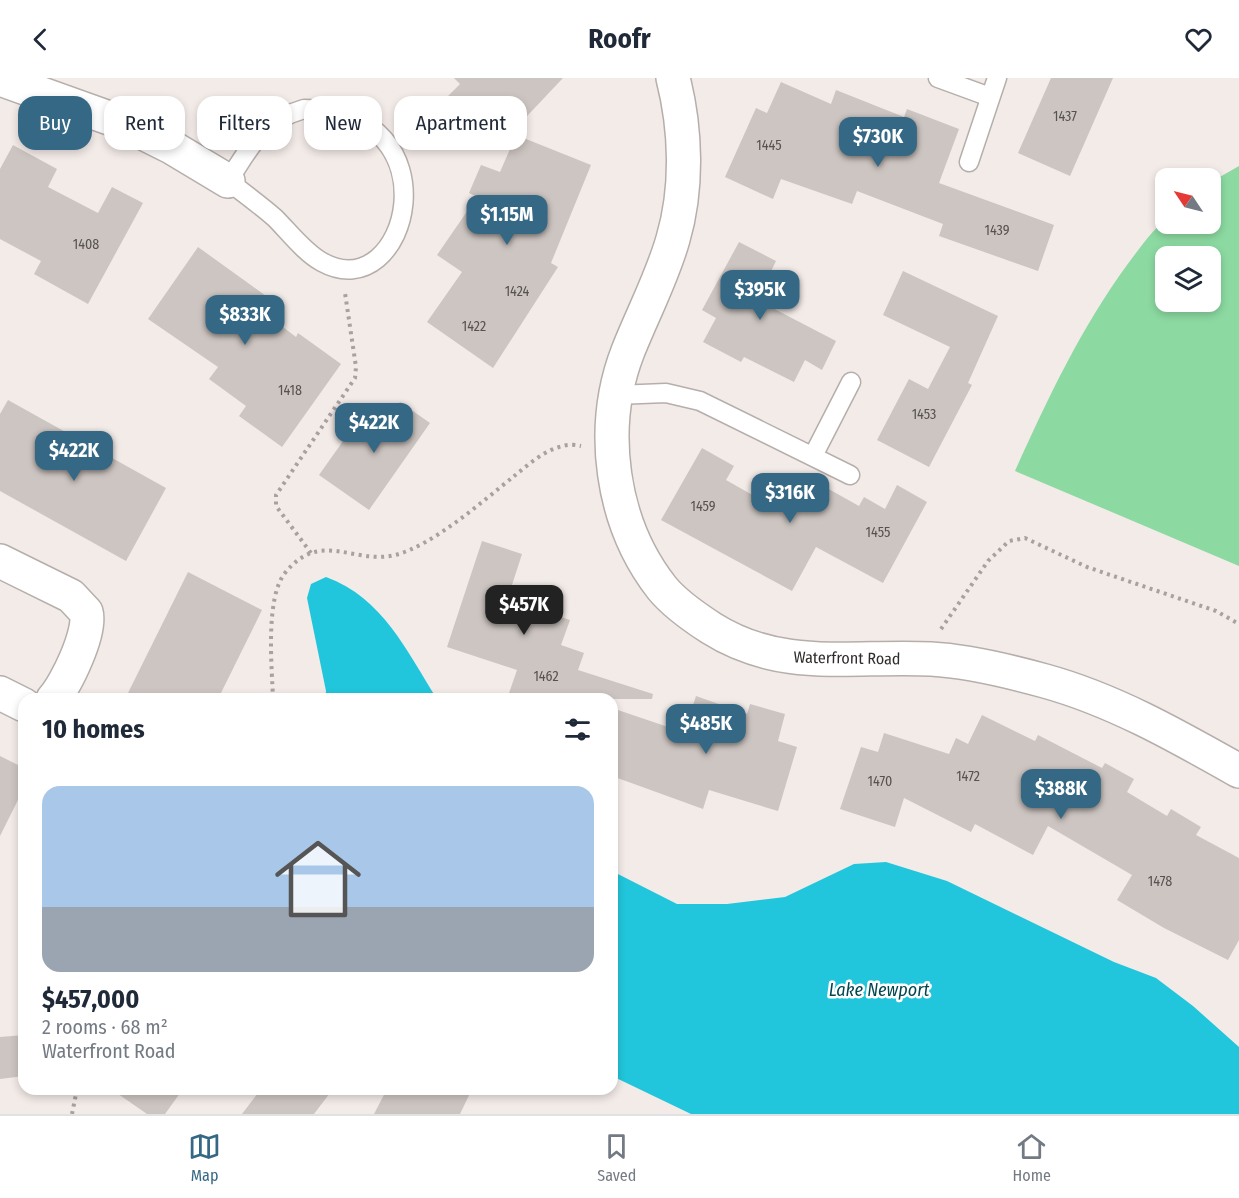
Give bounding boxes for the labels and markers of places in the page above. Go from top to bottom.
pin: $730K [836,117,920,168]
pin: $1.15M [458,195,556,246]
pin: $395K [718,270,802,321]
pin: $833K [203,295,287,346]
pin: $422K [332,403,416,454]
pin: $422K [32,431,116,482]
pin: $316K [748,473,832,524]
pin: $457K [482,585,566,636]
pin: $485K [664,704,748,755]
pin: $388K [1019,769,1103,820]

